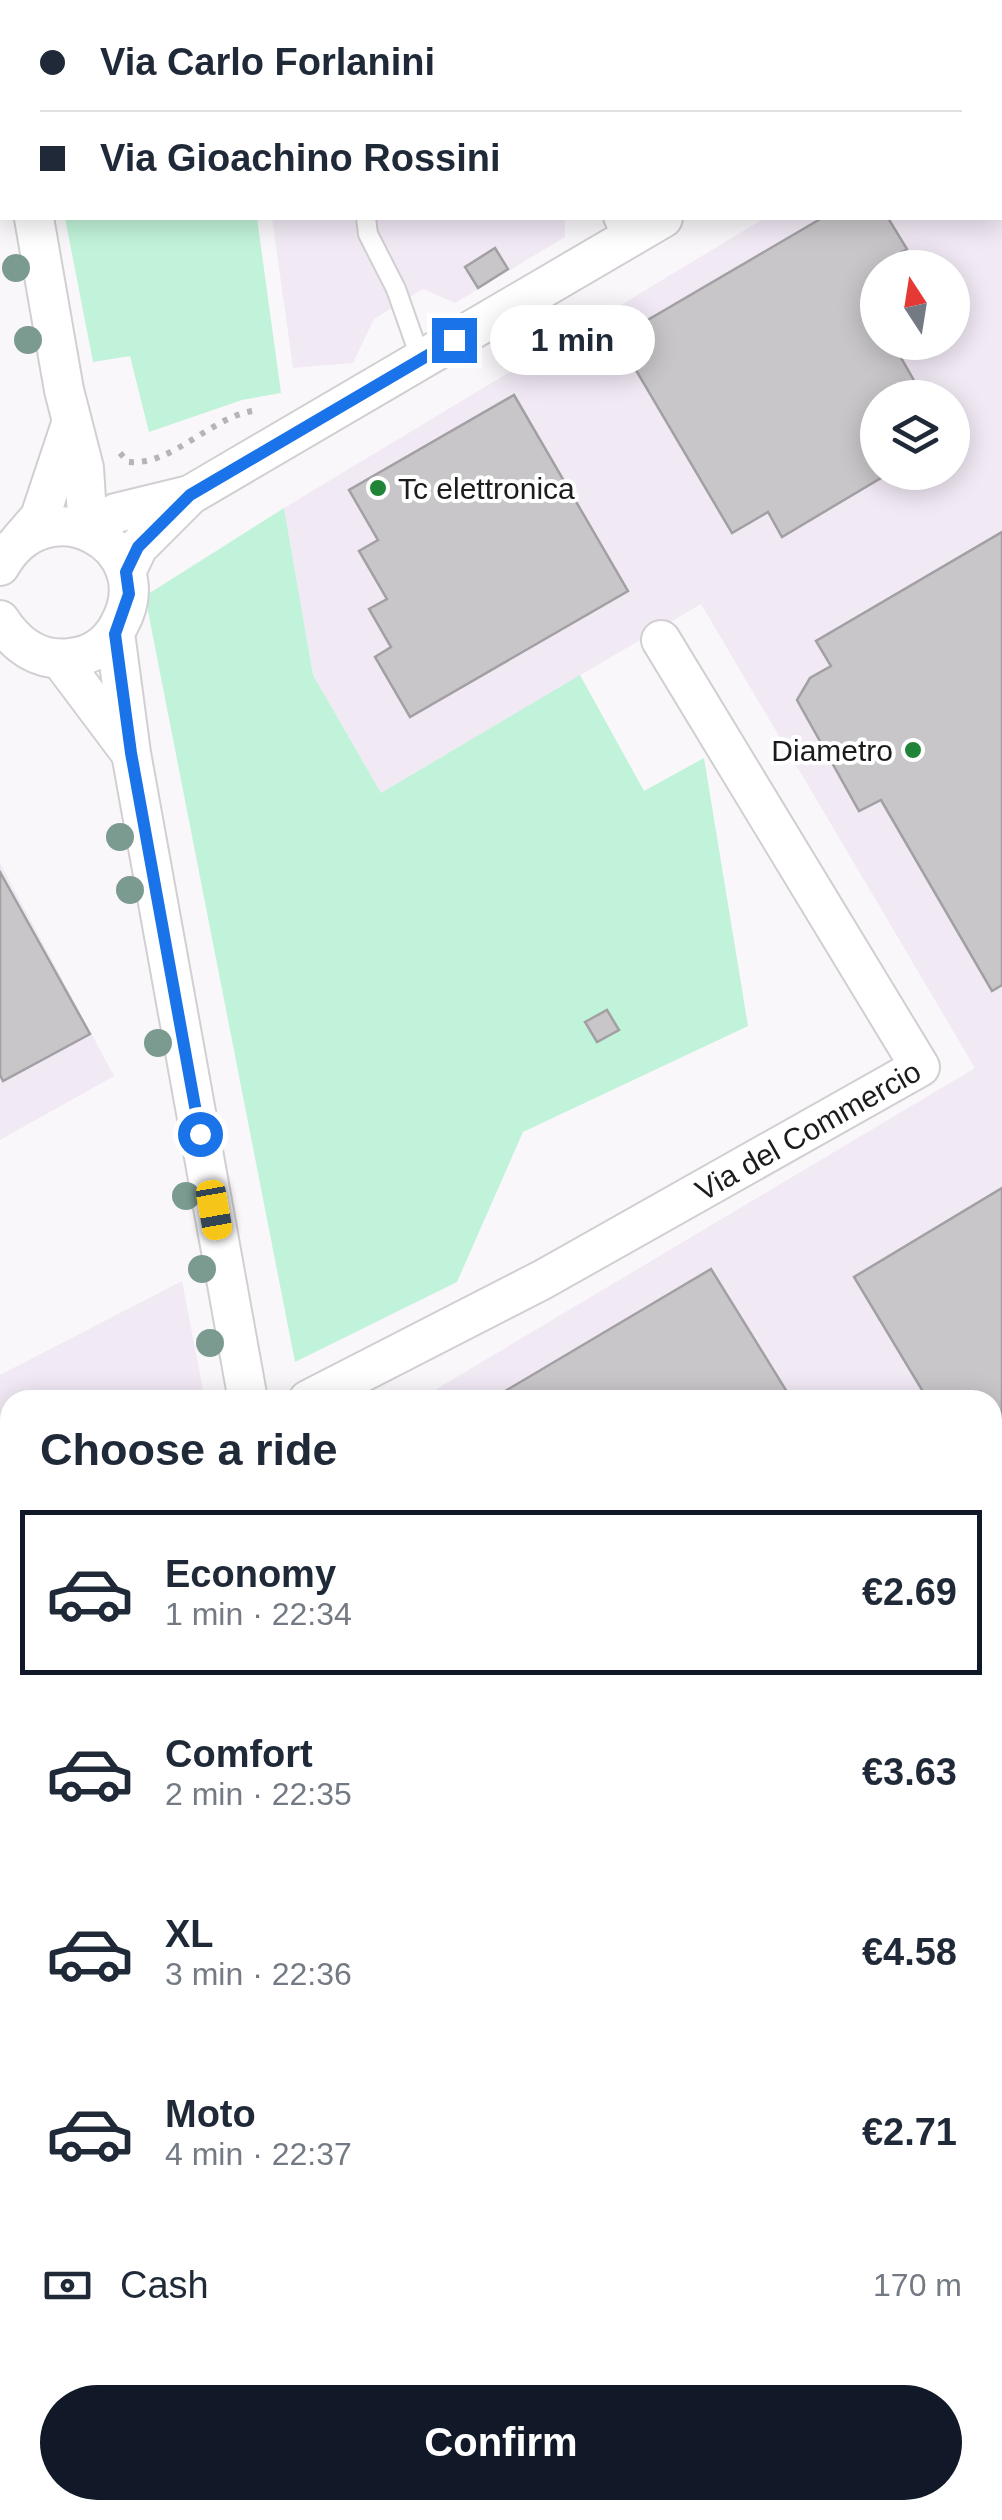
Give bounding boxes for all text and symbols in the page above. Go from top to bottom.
text: Via Carlo Forlanini [100,41,435,83]
text: Via Gioachino Rossini [100,137,501,179]
north arrow [860,250,970,360]
map controls [860,250,970,490]
callout: 1 min [489,305,654,375]
route end [432,318,477,363]
text: 1 min [531,322,614,358]
button: layers [860,380,970,490]
place label: Tc elettronica [398,472,575,505]
marker: Tc elettronica [367,477,389,499]
place label: Diametro [771,734,893,767]
marker: Diametro [902,739,924,761]
street label: Via del Commercio [689,1054,926,1207]
route start [178,1112,223,1157]
car [194,1178,234,1242]
text: Choose a ride [40,1424,338,1475]
icon: car [45,1548,135,1638]
text: Economy [165,1553,336,1595]
text: €2.69 [862,1571,957,1613]
text: 1 min · 22:34 [165,1596,352,1632]
icon: car [45,1728,135,1818]
text: Comfort [165,1733,313,1775]
text: €3.63 [862,1751,957,1793]
text: 2 min · 22:35 [165,1776,352,1812]
icon: car [45,1908,135,1998]
text: XL [165,1913,214,1955]
text: €4.58 [862,1931,957,1973]
text: 3 min · 22:36 [165,1956,352,1992]
icon: car [45,2088,135,2178]
text: Moto [165,2093,256,2135]
text: €2.71 [862,2111,957,2153]
text: 4 min · 22:37 [165,2136,352,2172]
icon: cash [40,2258,95,2313]
text: Cash [120,2264,209,2306]
text: 170 m [873,2267,962,2303]
button: Confirm [40,2385,962,2500]

